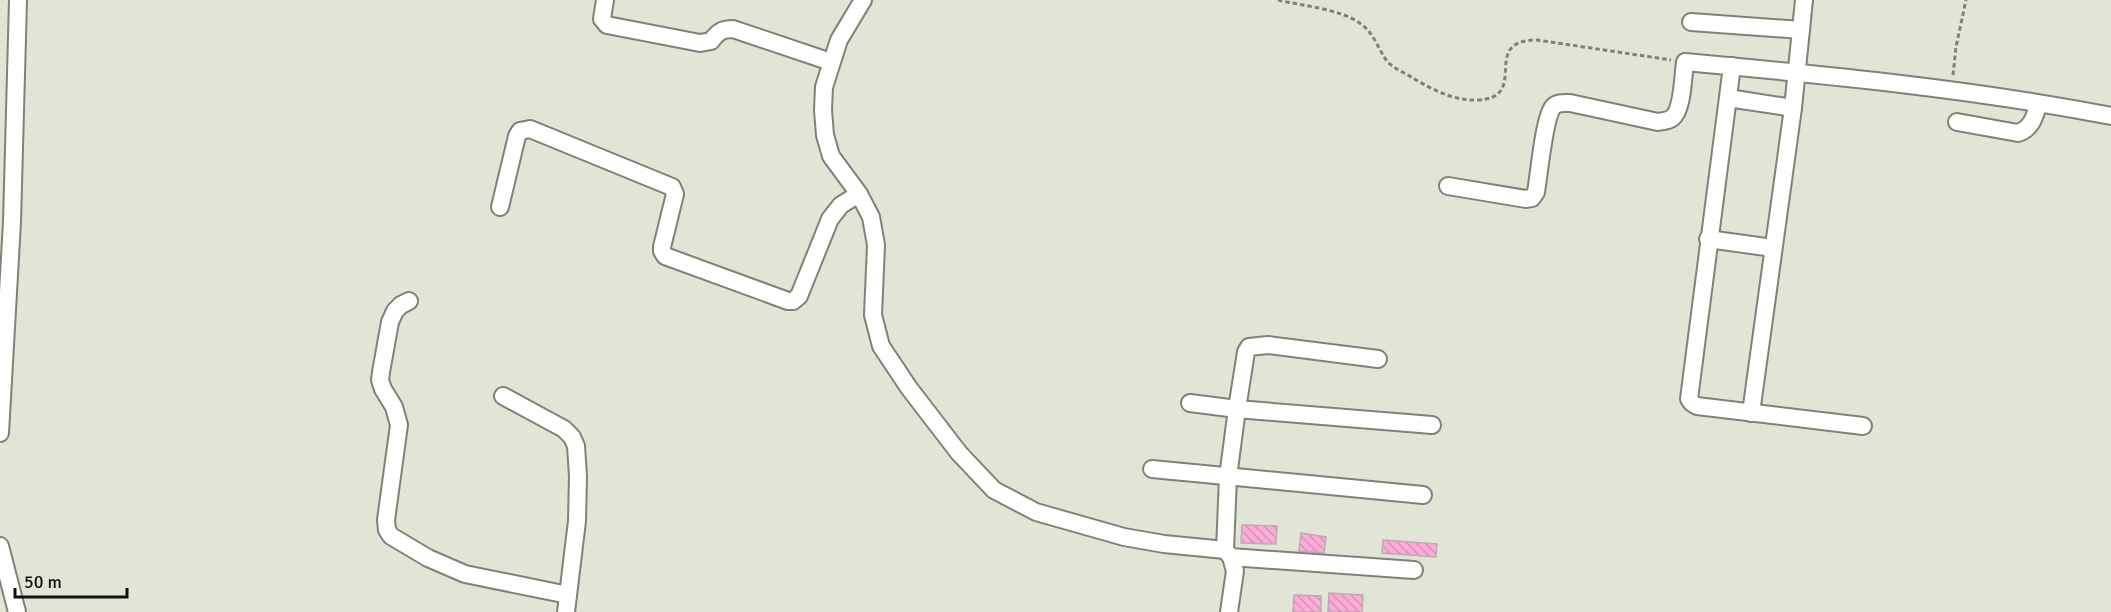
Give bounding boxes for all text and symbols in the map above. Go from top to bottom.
scale bar [15,561,128,599]
text: 50 m [24,571,62,593]

